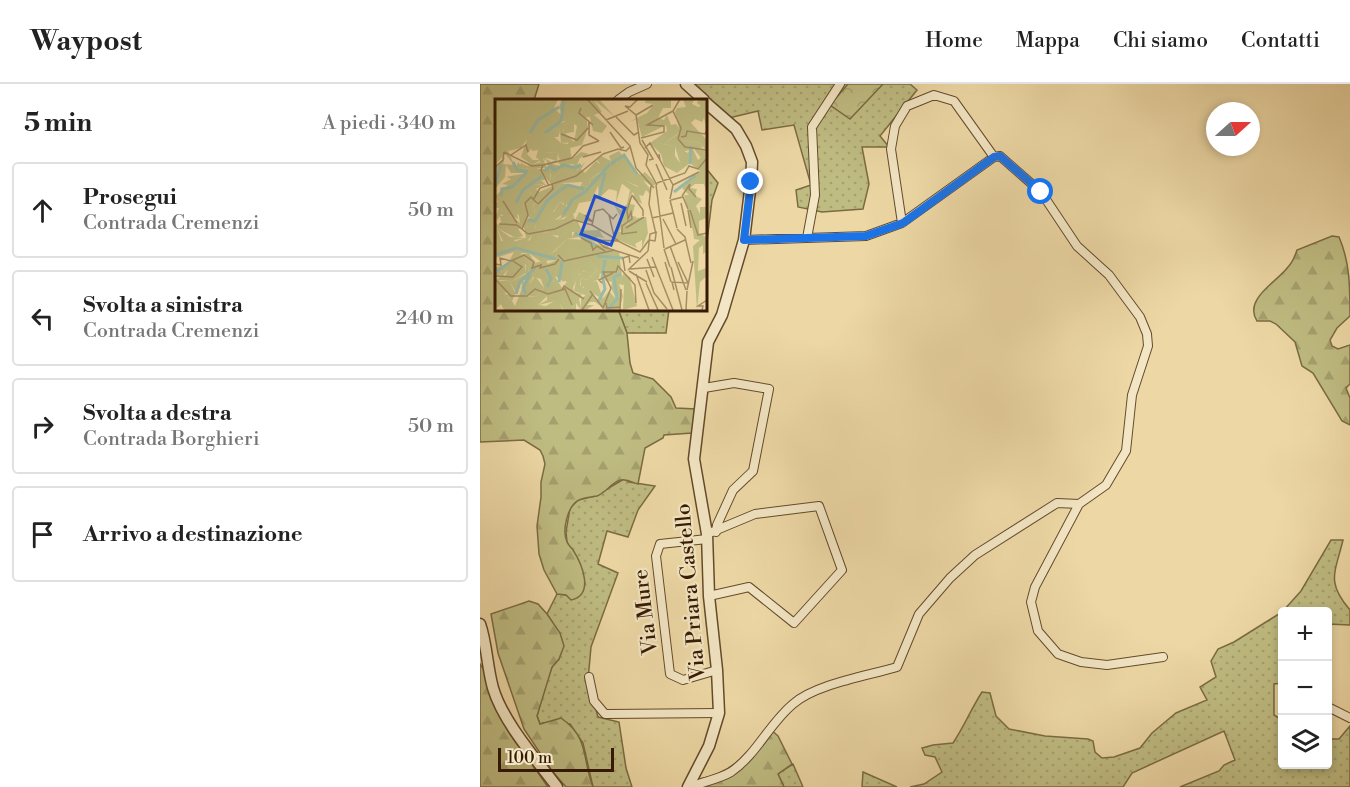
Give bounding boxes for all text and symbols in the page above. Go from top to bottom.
text: Waypost [30,24,142,59]
text: Home [925,28,983,54]
text: Mappa [1016,28,1080,54]
text: Chi siamo [1113,28,1208,54]
text: Contatti [1241,28,1320,54]
inset map [495,99,706,310]
north arrow [1206,102,1260,156]
text: 5 min [24,107,92,139]
text: A piedi · 340 m [322,111,456,136]
route end [737,168,763,194]
route start [1027,178,1053,204]
text: Prosegui [83,184,177,211]
icon: ahead [26,194,59,227]
text: 50 m [408,198,454,223]
text: Contrada Cremenzi [83,211,259,236]
text: Svolta a sinistra [83,292,243,319]
icon: left [26,302,59,335]
text: 240 m [396,306,454,331]
text: Contrada Cremenzi [83,319,259,344]
text: Svolta a destra [83,400,232,427]
icon: right [26,410,59,443]
text: 50 m [408,414,454,439]
text: Contrada Borghieri [83,427,260,452]
street label: Via Priara Castello [670,502,712,682]
icon: arrive [26,518,59,551]
text: Arrivo a destinazione [83,521,303,548]
street label: Via Mure [628,568,664,657]
map controls [1278,607,1332,769]
button: + [1278,607,1332,661]
button: − [1278,661,1332,715]
button: layers [1278,715,1332,769]
scale bar [498,745,614,772]
text: 100 m [507,748,552,768]

